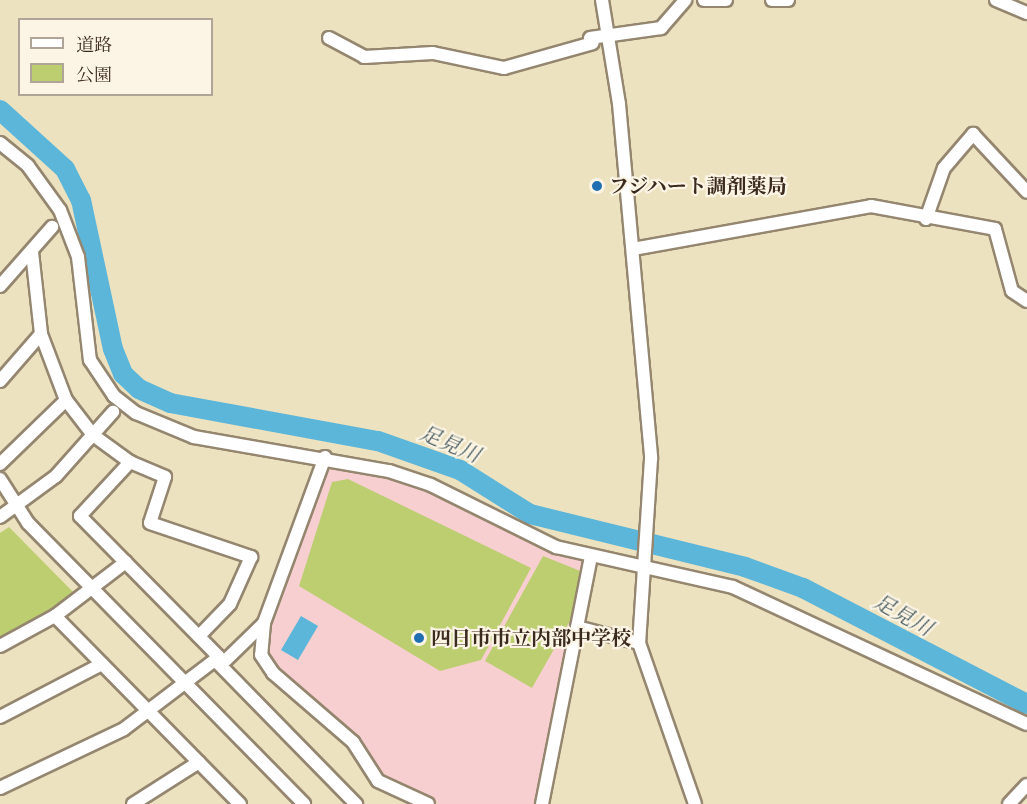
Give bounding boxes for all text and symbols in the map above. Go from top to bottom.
legend [18,18,213,96]
text: 道路 [76,35,112,56]
text: 公園 [76,65,112,86]
place label: フジハート調剤薬局 [609,174,789,198]
marker: フジハート調剤薬局 [590,179,604,193]
water label: 足見川 [416,420,484,468]
water label: 足見川 [869,589,937,641]
place label: 四日市市立内部中学校 [431,626,631,650]
marker: 四日市市立内部中学校 [412,631,426,645]

